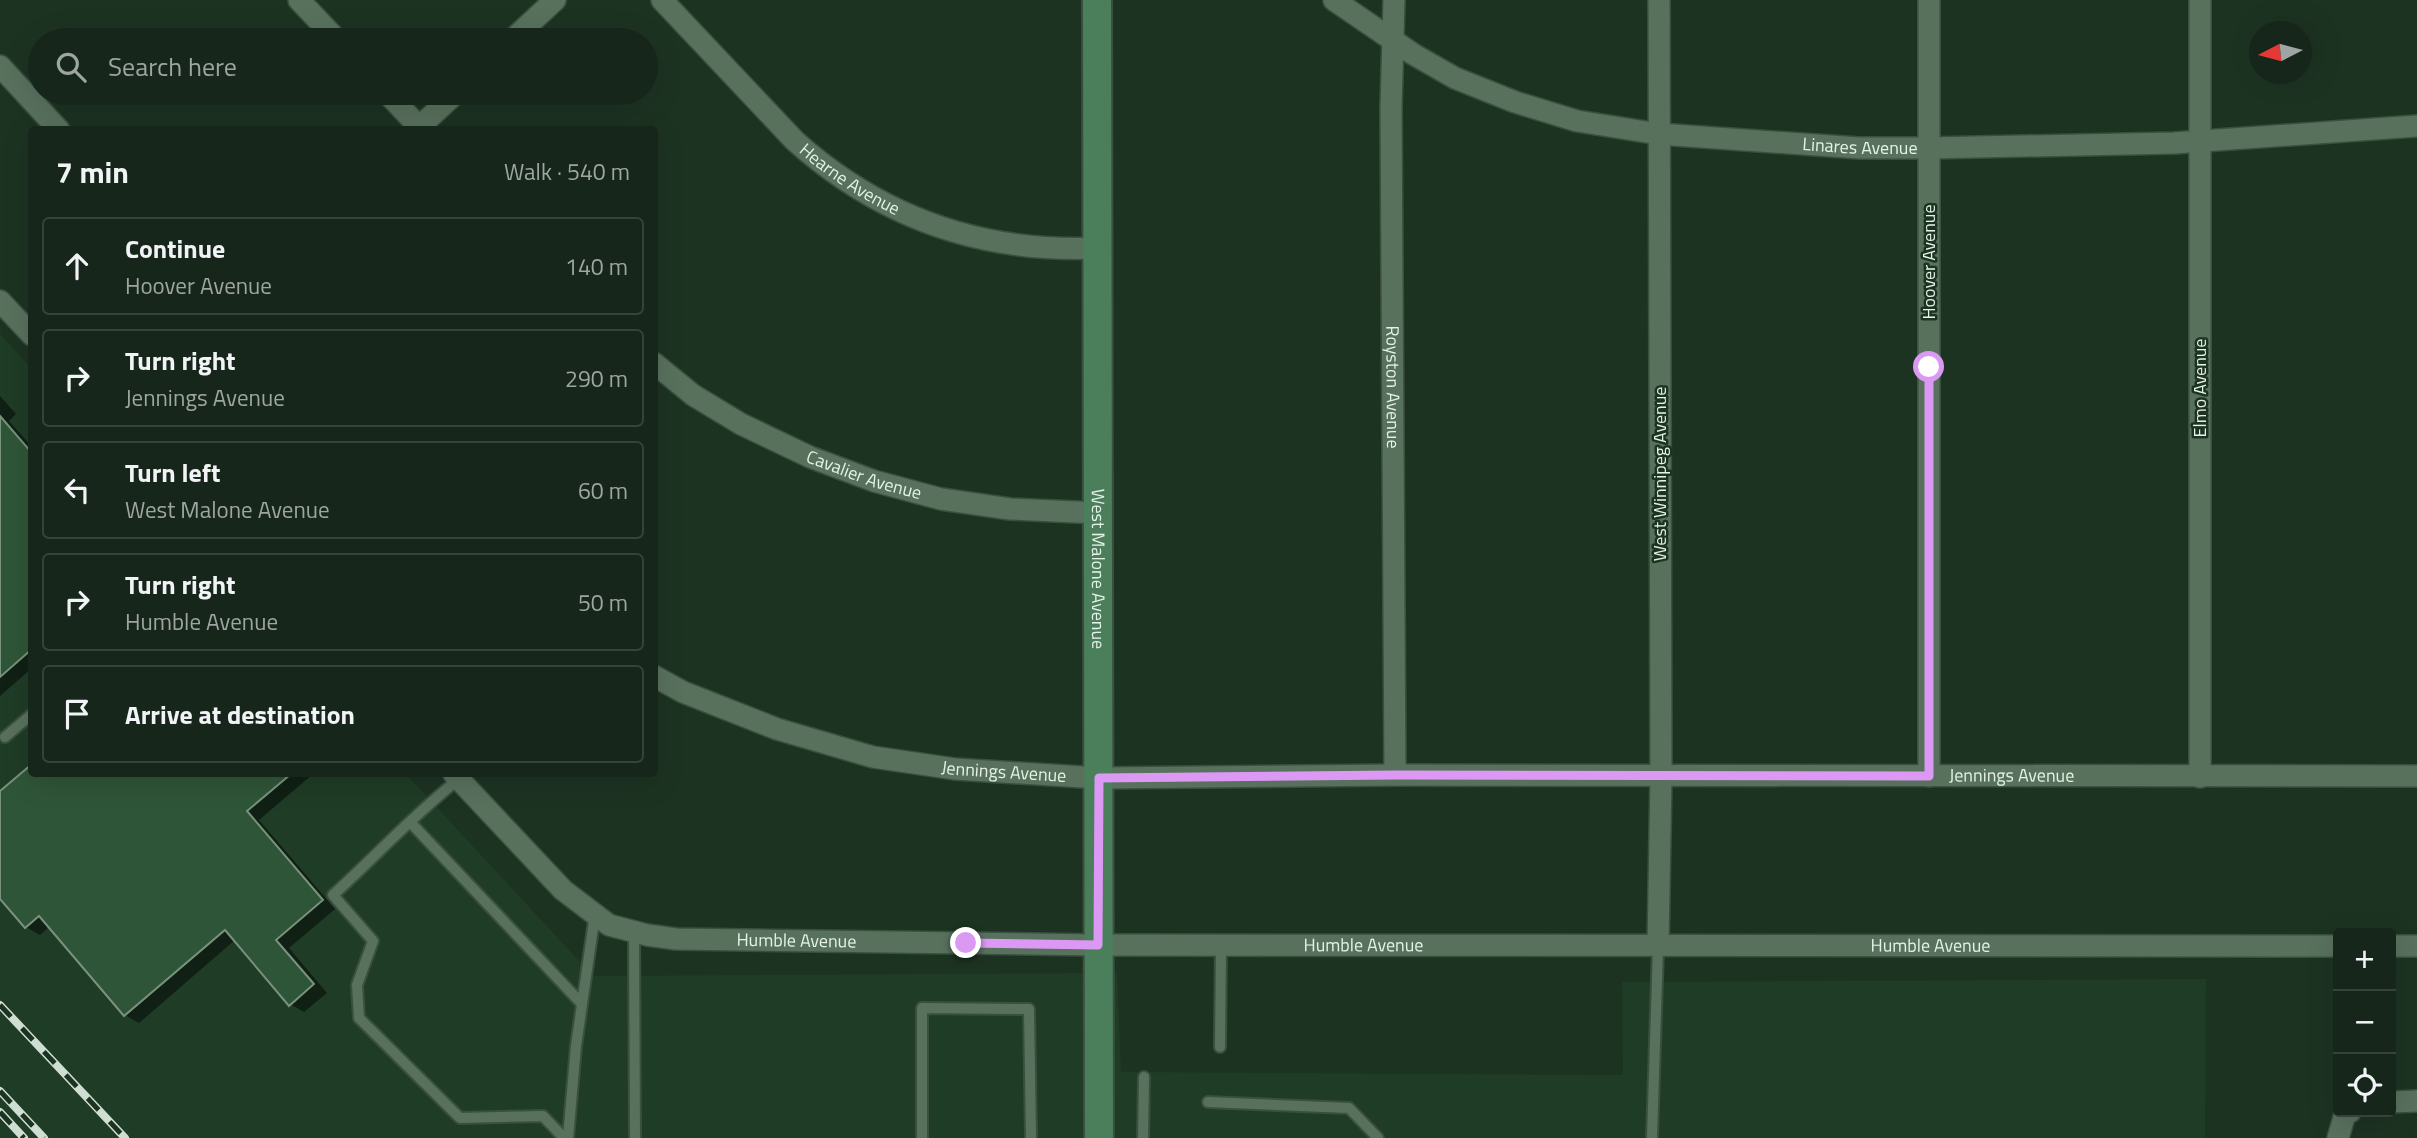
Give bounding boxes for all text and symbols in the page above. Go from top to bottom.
north arrow [2249,21,2312,84]
search box [28,28,658,105]
text: Search here [108,47,237,86]
icon: search [52,48,90,86]
street label: Linares Avenue [1802,130,1918,161]
street label: Hearne Avenue [794,137,905,222]
text: 7 min [56,149,129,195]
text: Walk · 540 m [504,154,630,189]
street label: Hoover Avenue [1915,205,1942,319]
text: Continue [125,229,225,268]
icon: ahead [58,247,96,285]
text: 140 m [565,249,628,284]
text: Hoover Avenue [125,268,272,303]
street label: Royston Avenue [1379,325,1407,449]
street label: Elmo Avenue [2186,339,2213,437]
text: Turn right [125,341,236,380]
route start [1913,351,1944,382]
icon: right [58,359,96,397]
text: 290 m [565,361,628,396]
text: Jennings Avenue [125,380,285,415]
street label: West Winnipeg Avenue [1646,387,1673,561]
street label: Cavalier Avenue [803,443,925,506]
text: Turn left [125,453,220,492]
icon: left [58,471,96,509]
text: 60 m [578,473,628,508]
street label: West Malone Avenue [1085,489,1112,649]
text: West Malone Avenue [125,492,330,527]
text: Turn right [125,565,236,604]
icon: right [58,583,96,621]
text: 50 m [578,585,628,620]
text: Humble Avenue [125,604,278,639]
icon: arrive [58,695,96,733]
text: Arrive at destination [125,695,355,734]
street label: Jennings Avenue [940,753,1067,789]
street label: Jennings Avenue [1949,762,2074,789]
street label: Humble Avenue [736,926,857,955]
route end [950,927,981,958]
map controls [2333,928,2396,1117]
button: + [2333,928,2396,991]
street label: Humble Avenue [1303,931,1423,958]
street label: Humble Avenue [1870,932,1990,959]
button: − [2333,991,2396,1054]
button: locate [2333,1054,2396,1117]

